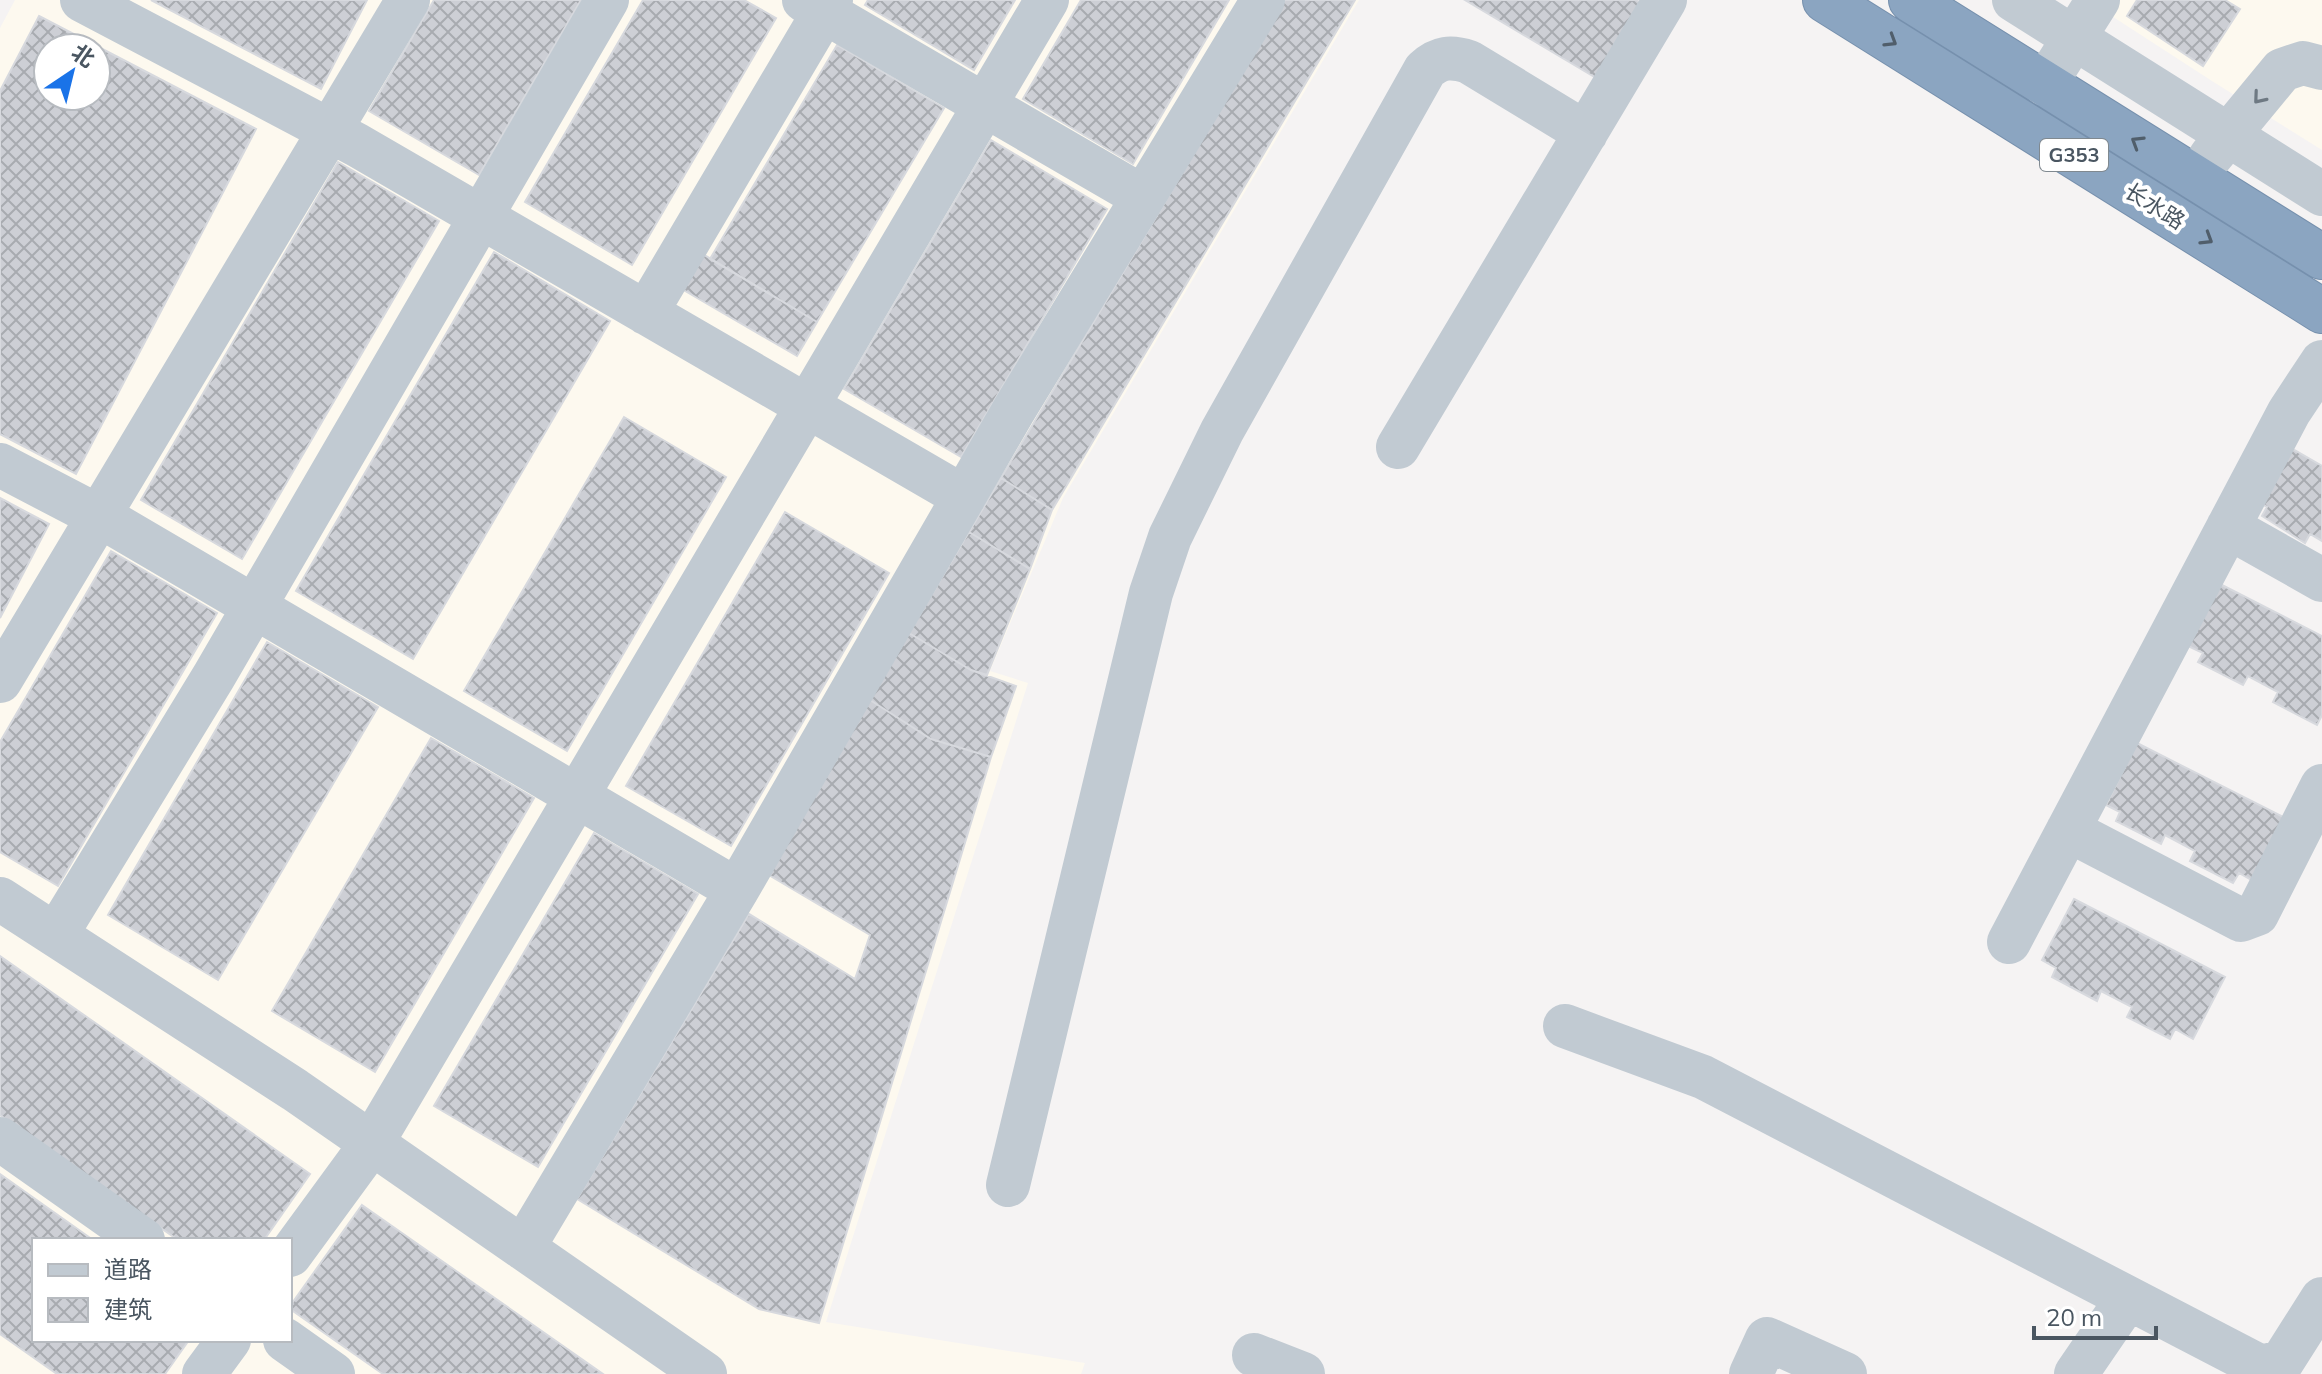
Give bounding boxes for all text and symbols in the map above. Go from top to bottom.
north arrow [32,32,112,112]
one-way arrow [1882,32,1897,47]
text: 北 [66,38,101,73]
one-way arrow [2254,89,2269,103]
one-way arrow [2131,136,2146,151]
road number: G353 [2040,139,2108,171]
street label: 长水路 [2120,177,2190,235]
one-way arrow [2198,229,2212,244]
legend [32,1238,292,1342]
text: 道路 [104,1254,152,1284]
scale bar [2034,1290,2156,1340]
text: 建筑 [104,1294,152,1324]
text: 20 m [2046,1302,2102,1332]

